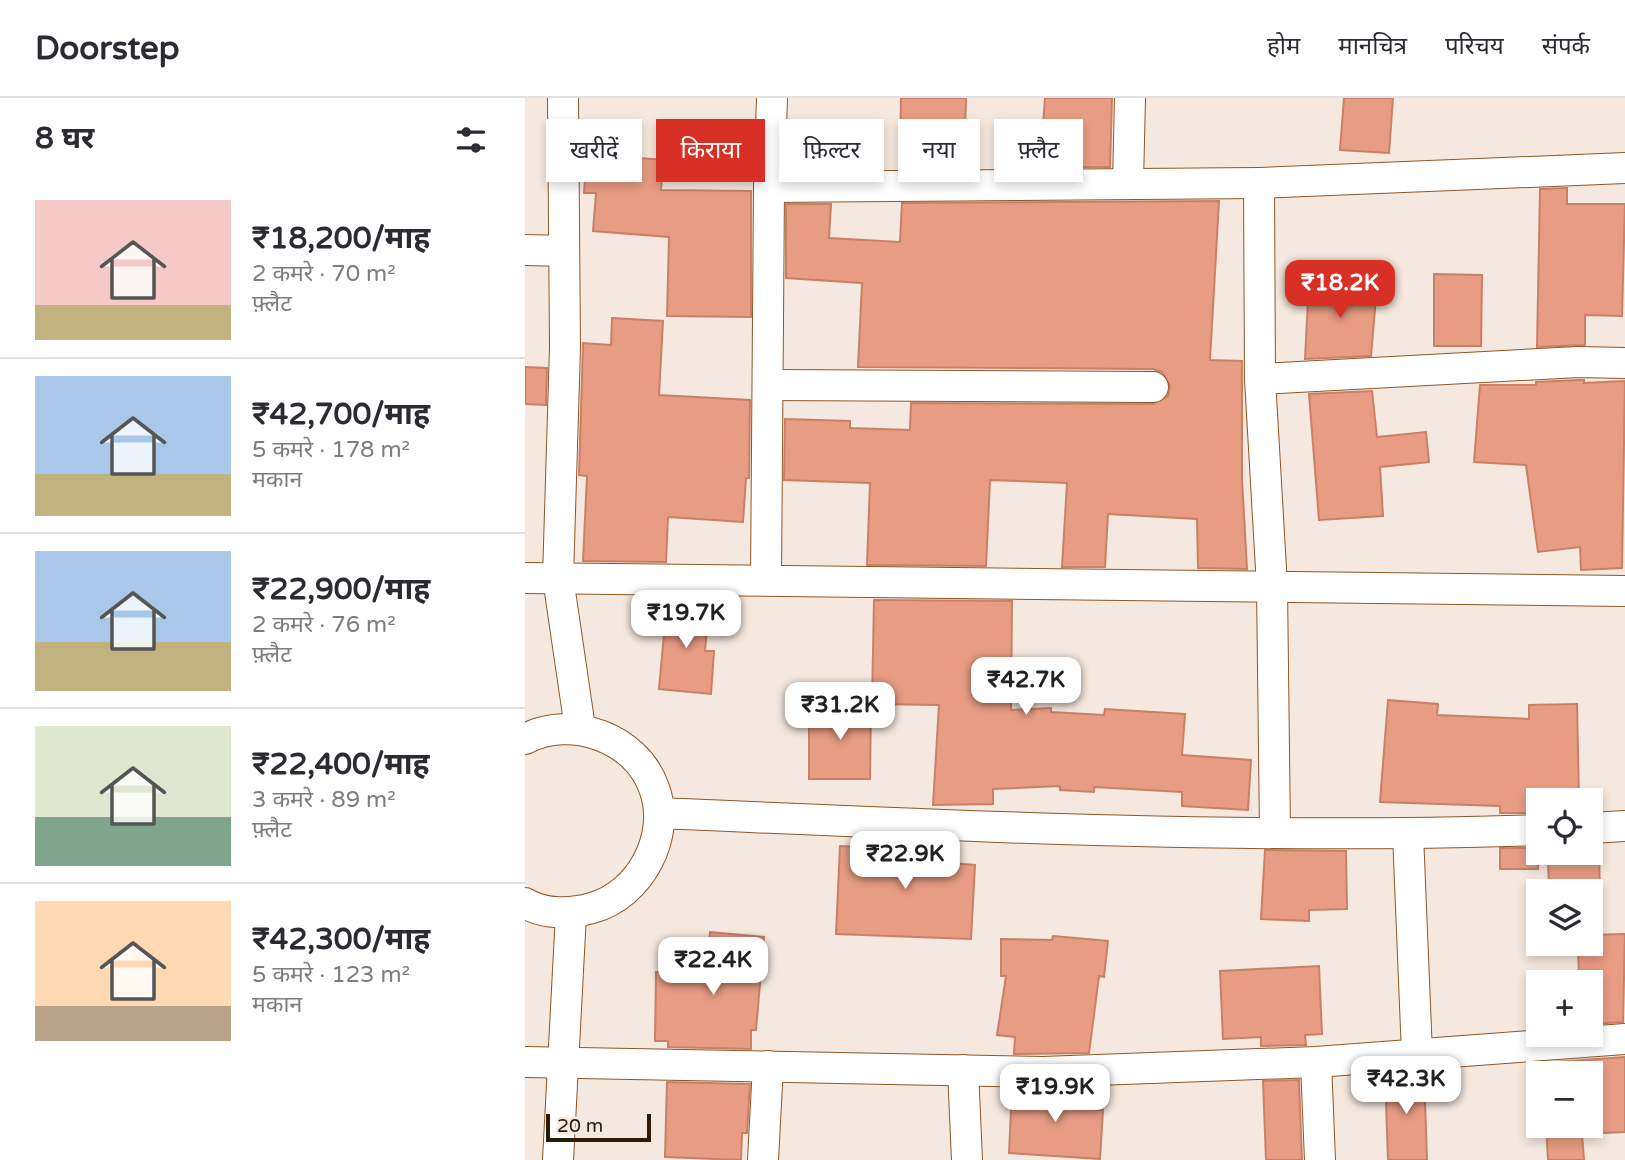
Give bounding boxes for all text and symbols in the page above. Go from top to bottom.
text: Doorstep [35,29,180,68]
text: होम [1267,32,1300,61]
text: मानचित्र [1338,32,1407,61]
text: परिचय [1445,32,1504,61]
text: संपर्क [1542,32,1590,61]
chip: खरीदें [546,119,642,182]
chip: किराया [656,119,765,182]
chip: फ़िल्टर [779,119,884,182]
chip: नया [898,119,980,182]
chip: फ़्लैट [994,119,1083,182]
text: 8 घर [35,120,94,157]
icon: filters [452,121,490,159]
text: ₹18,200/माह [252,220,430,257]
icon: home [91,228,175,312]
text: 2 कमरे · 70 m² [252,260,396,288]
pin: ₹18.2K [1283,260,1397,320]
text: ₹18.2K [1301,269,1379,297]
text: फ़्लैट [252,290,292,318]
text: ₹42,700/माह [252,396,430,433]
icon: home [91,404,175,488]
text: 5 कमरे · 178 m² [252,436,410,464]
text: मकान [252,466,302,494]
text: ₹22,900/माह [252,571,430,608]
icon: home [91,579,175,663]
pin: ₹19.7K [629,590,743,650]
text: ₹19.7K [647,599,725,627]
text: 2 कमरे · 76 m² [252,611,396,639]
text: फ़्लैट [252,641,292,669]
pin: ₹42.7K [969,658,1083,717]
text: ₹42.7K [987,666,1065,694]
pin: ₹31.2K [783,682,897,742]
text: ₹31.2K [801,691,879,719]
text: ₹22,400/माह [252,746,430,783]
icon: home [91,754,175,838]
text: 3 कमरे · 89 m² [252,786,396,814]
map controls [1526,788,1603,1138]
button: locate [1526,788,1603,865]
text: फ़्लैट [252,816,292,844]
pin: ₹22.9K [848,832,962,891]
text: ₹22.9K [866,840,944,868]
button: layers [1526,879,1603,956]
text: ₹42,300/माह [252,921,430,958]
icon: home [91,929,175,1013]
pin: ₹22.4K [656,937,770,997]
text: ₹22.4K [674,946,752,974]
text: 5 कमरे · 123 m² [252,961,410,989]
button: + [1526,970,1603,1047]
text: मकान [252,991,302,1019]
pin: ₹42.3K [1349,1056,1463,1116]
button: − [1526,1061,1603,1138]
pin: ₹19.9K [998,1065,1112,1124]
text: ₹42.3K [1367,1065,1445,1093]
text: ₹19.9K [1016,1073,1094,1101]
scale bar [546,1111,651,1143]
text: 20 m [557,1115,603,1137]

